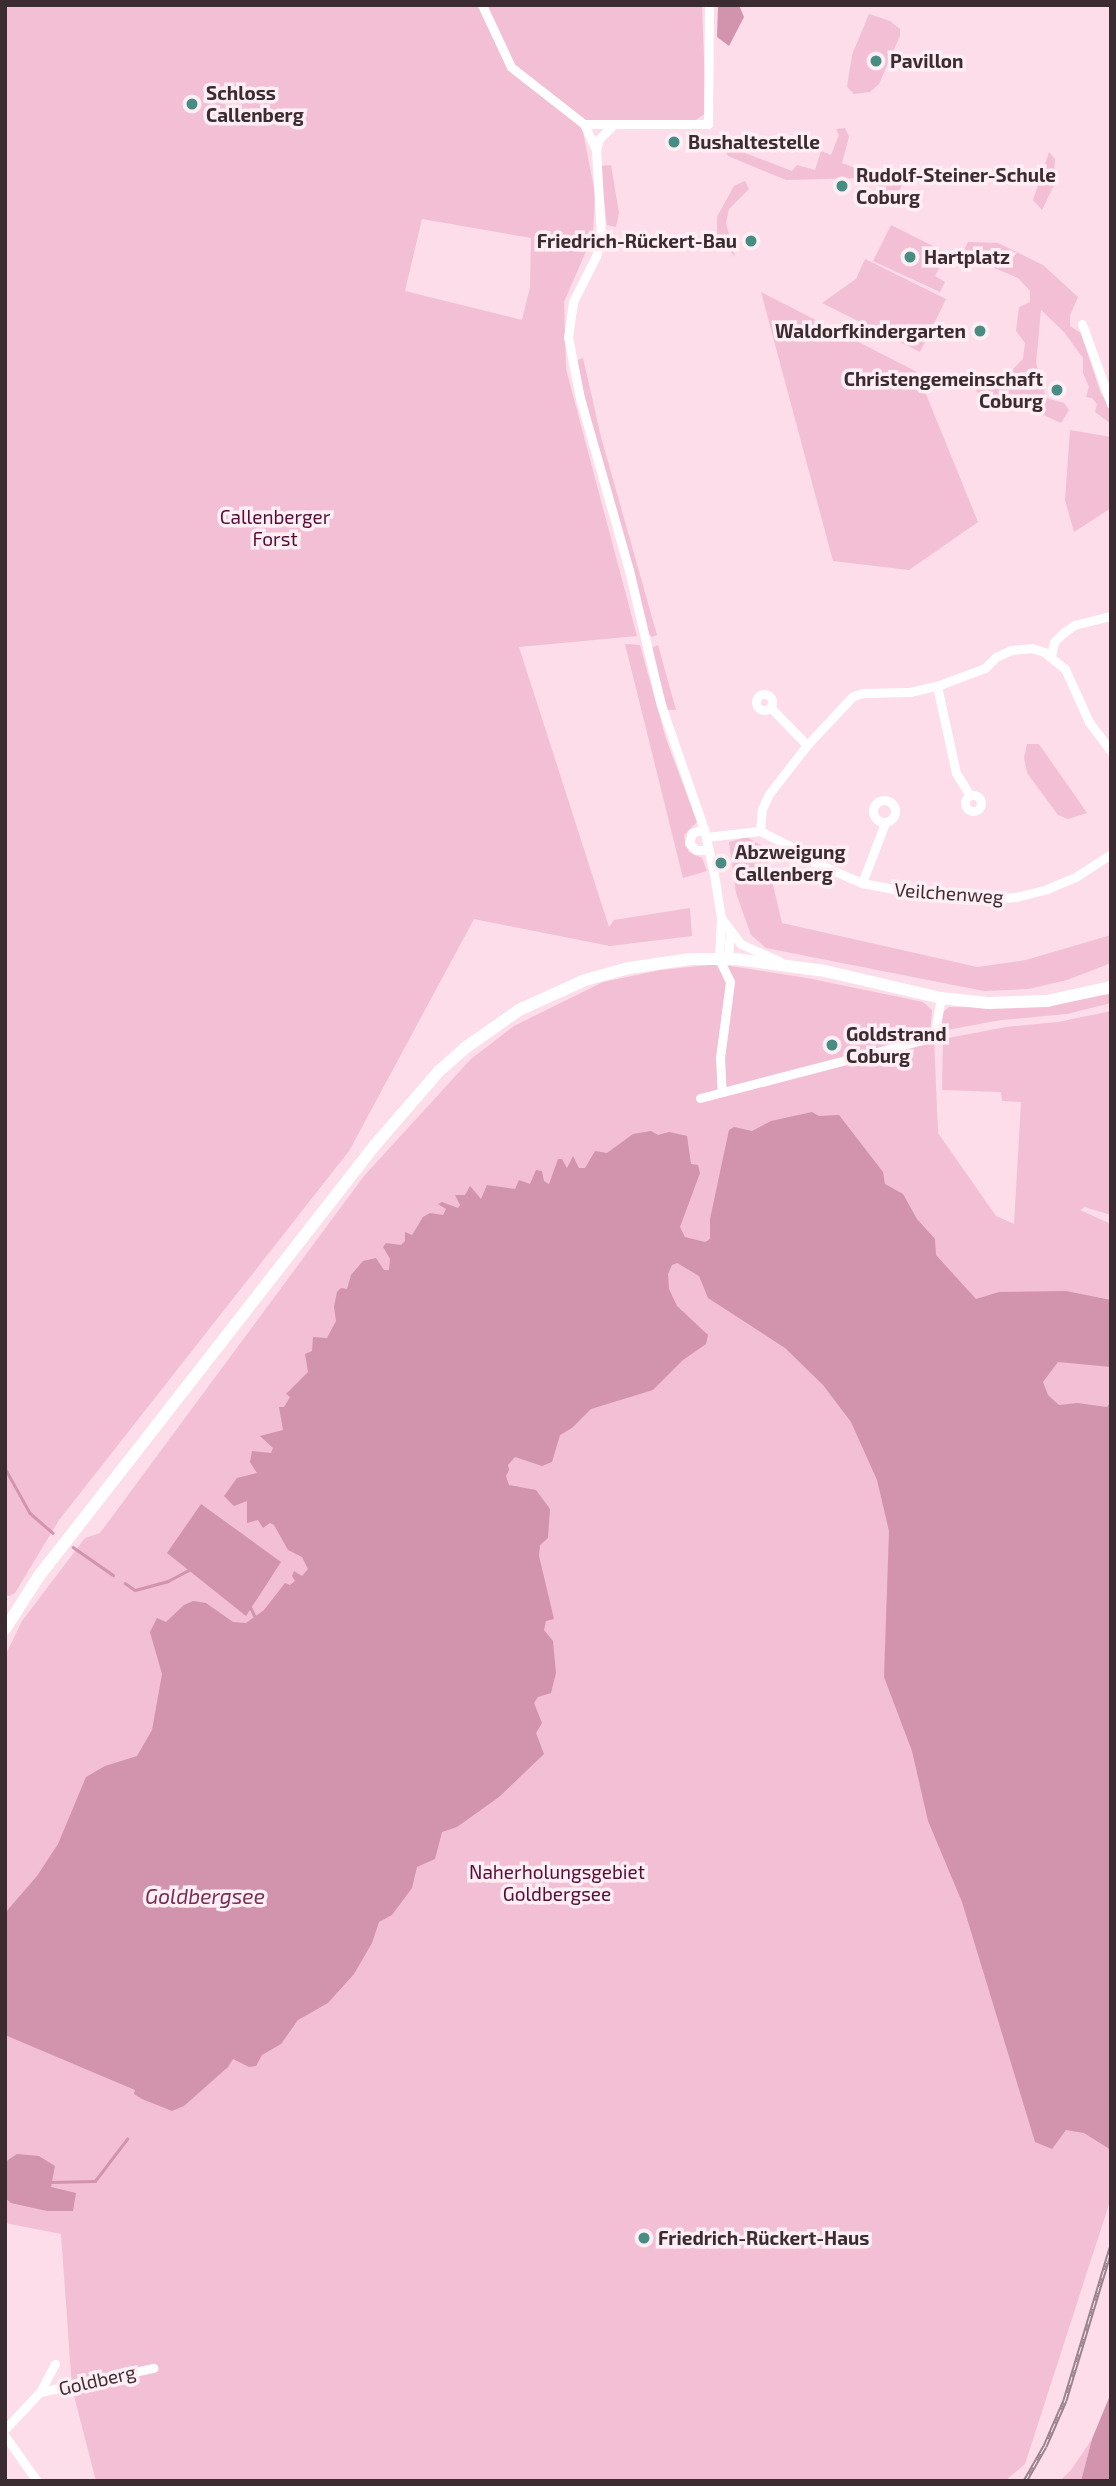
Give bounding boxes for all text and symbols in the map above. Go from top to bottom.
place label: Pavillon [890,50,964,72]
marker: Pavillon [868,53,884,69]
place label: Schloss Callenberg [206,82,304,126]
marker: Schloss Callenberg [184,96,200,112]
place label: Bushaltestelle [688,131,820,153]
marker: Bushaltestelle [666,134,682,150]
place label: Rudolf-Steiner-Schule Coburg [856,164,1056,208]
marker: Rudolf-Steiner-Schule Coburg [834,178,850,194]
place label: Friedrich-Rückert-Bau [537,230,737,252]
marker: Friedrich-Rückert-Bau [743,233,759,249]
place label: Hartplatz [924,246,1010,268]
marker: Hartplatz [902,249,918,265]
place label: Waldorfkindergarten [775,320,966,342]
marker: Waldorfkindergarten [972,323,988,339]
place label: Christengemeinschaft Coburg [844,368,1043,412]
marker: Christengemeinschaft Coburg [1049,382,1065,398]
park label: Callenberger Forst [220,506,330,550]
place label: Abzweigung Callenberg [735,841,845,885]
marker: Abzweigung Callenberg [713,855,729,871]
street label: Veilchenweg [894,878,1004,908]
place label: Goldstrand Coburg [846,1023,947,1067]
marker: Goldstrand Coburg [824,1037,840,1053]
park label: Naherholungsgebiet Goldbergsee [469,1861,645,1905]
water label: Goldbergsee [145,1883,265,1909]
place label: Friedrich-Rückert-Haus [658,2227,869,2249]
marker: Friedrich-Rückert-Haus [636,2230,652,2246]
street label: Goldberg [56,2360,138,2400]

